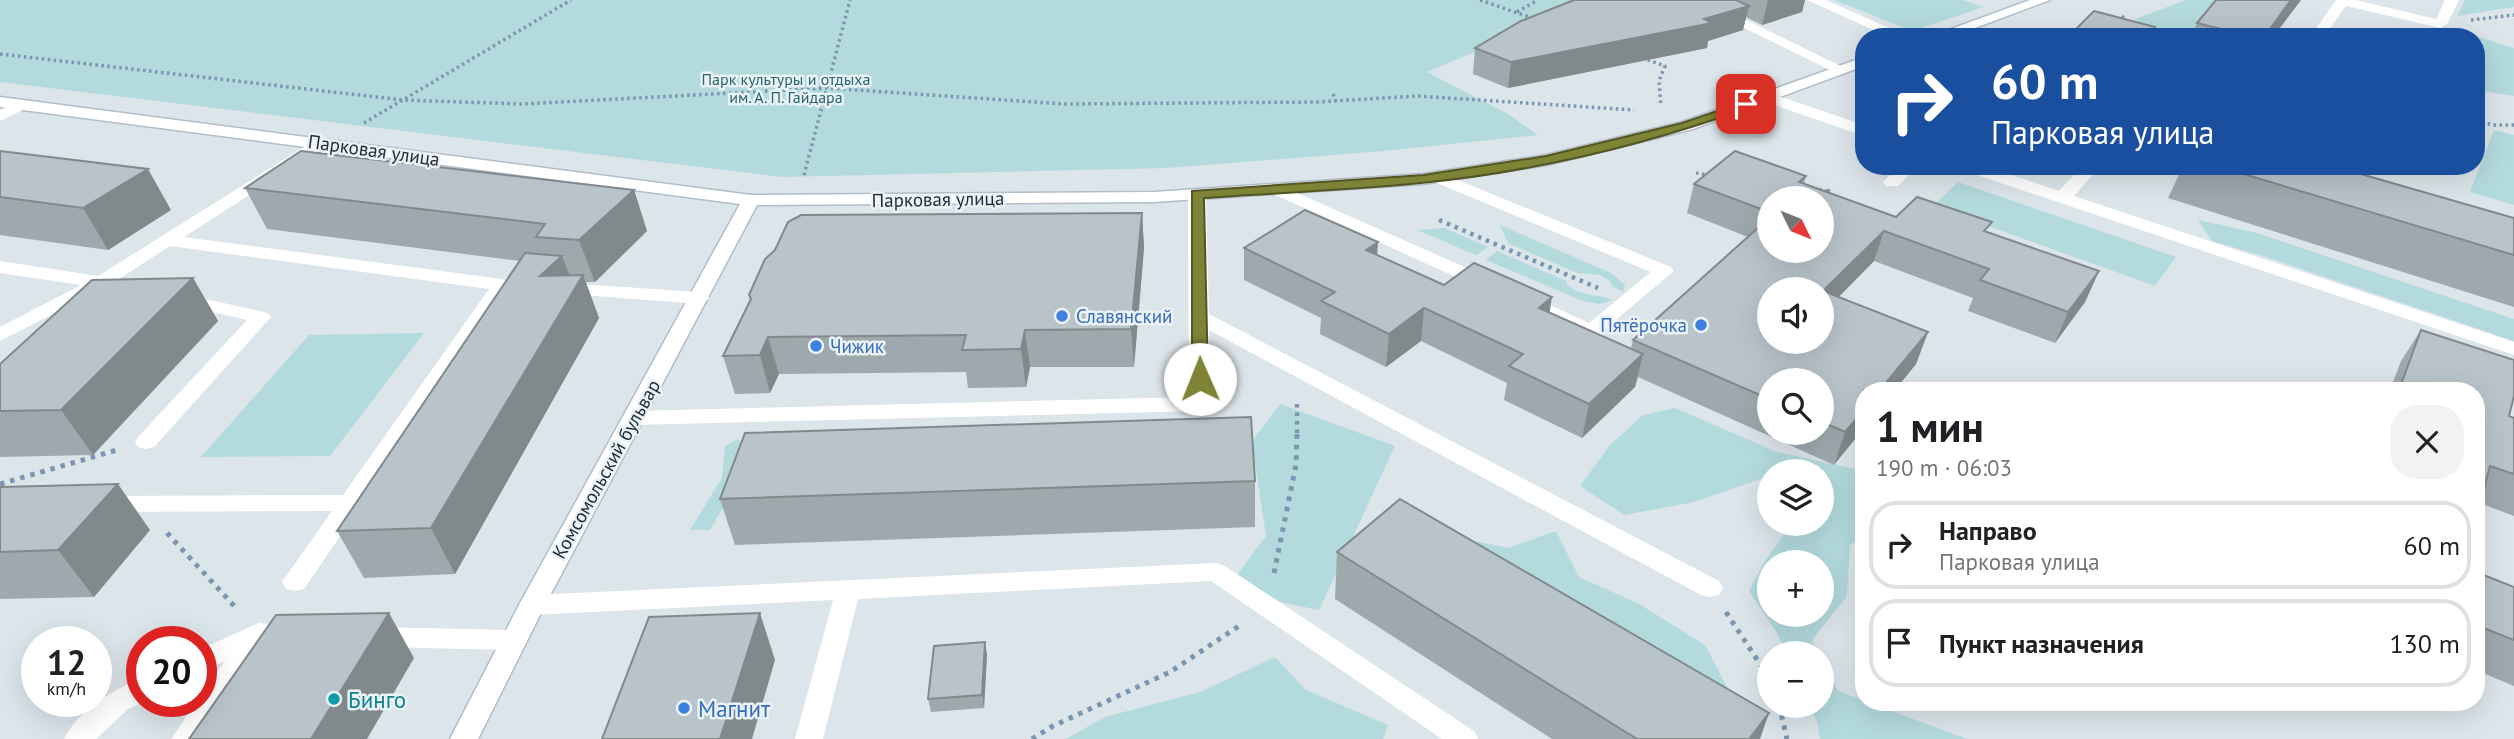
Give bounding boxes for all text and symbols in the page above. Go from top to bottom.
text: 60 m [1991,49,2098,113]
icon: right [1876,56,1967,147]
park label: Парк культуры и отдыха им. А. П. Гайдара [702,69,870,107]
pin [1716,74,1776,134]
icon: arrive [1727,85,1765,123]
text: Парковая улица [1991,111,2214,153]
street label: Парковая улица [307,129,441,171]
street label: Парковая улица [871,186,1005,212]
north arrow [1757,186,1834,262]
map controls [1757,186,1834,718]
button: sound [1757,277,1834,354]
place label: Славянский [1076,304,1172,328]
marker: Славянский [1054,308,1070,324]
place label: Пятёрочка [1600,313,1687,337]
marker: Пятёрочка [1693,317,1709,333]
place label: Чижик [830,334,884,358]
marker: Чижик [808,338,824,354]
position arrow [1163,342,1237,416]
button: search [1757,368,1834,445]
street label: Комсомольский бульвар [547,375,665,563]
text: 1 мин [1876,399,1984,454]
button: close [2390,405,2464,479]
text: 190 m · 06:03 [1876,453,2012,482]
button: layers [1757,459,1834,536]
text: Направо [1939,514,2037,547]
icon: right [1880,526,1918,564]
text: 60 m [2404,529,2460,562]
text: Парковая улица [1939,547,2100,576]
button: + [1757,550,1834,627]
icon: arrive [1880,624,1918,662]
speed limit sign: 20 [126,626,217,717]
text: Пункт назначения [1939,627,2144,660]
text: 130 m [2389,627,2460,660]
text: 12 [47,639,86,685]
button: − [1757,641,1834,718]
text: km/h [47,677,86,700]
place label: Бинго [348,685,406,714]
marker: Бинго [326,691,342,707]
place label: Магнит [698,694,771,723]
marker: Магнит [676,700,692,716]

